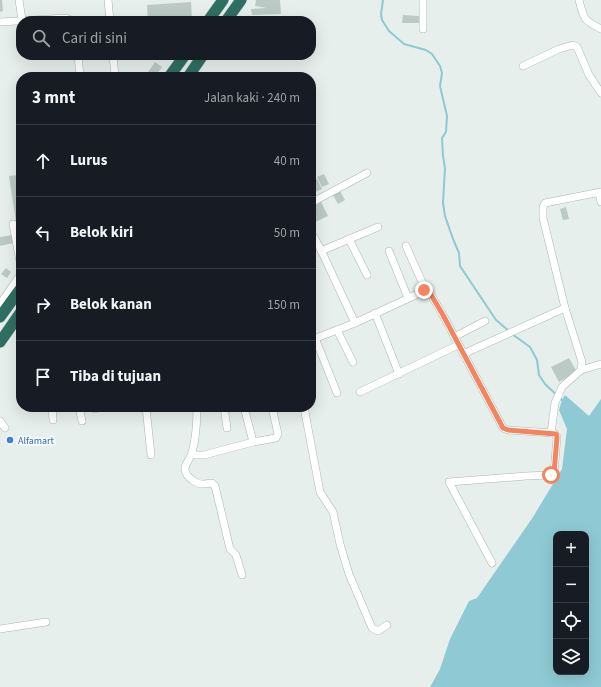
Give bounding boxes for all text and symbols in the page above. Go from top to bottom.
search box [16,16,316,60]
icon: search [30,27,52,49]
text: Cari di sini [62,28,127,49]
text: 3 mnt [32,86,75,110]
text: Jalan kaki · 240 m [204,89,300,107]
icon: ahead [32,150,54,172]
text: Lurus [70,150,107,171]
text: 40 m [274,152,300,170]
icon: left [32,222,54,244]
text: Belok kiri [70,222,133,243]
text: 50 m [274,224,300,242]
route end [415,281,433,299]
icon: right [32,294,54,316]
text: Belok kanan [70,294,152,315]
text: 150 m [267,296,300,314]
icon: arrive [32,366,54,388]
text: Tiba di tujuan [70,366,161,387]
place label: Alfamart [18,434,55,448]
marker: Alfamart [5,435,15,445]
route start [542,466,560,484]
map controls [553,531,589,675]
button: + [553,531,589,567]
button: − [553,567,589,603]
button: locate [553,603,589,639]
button: layers [553,639,589,675]

